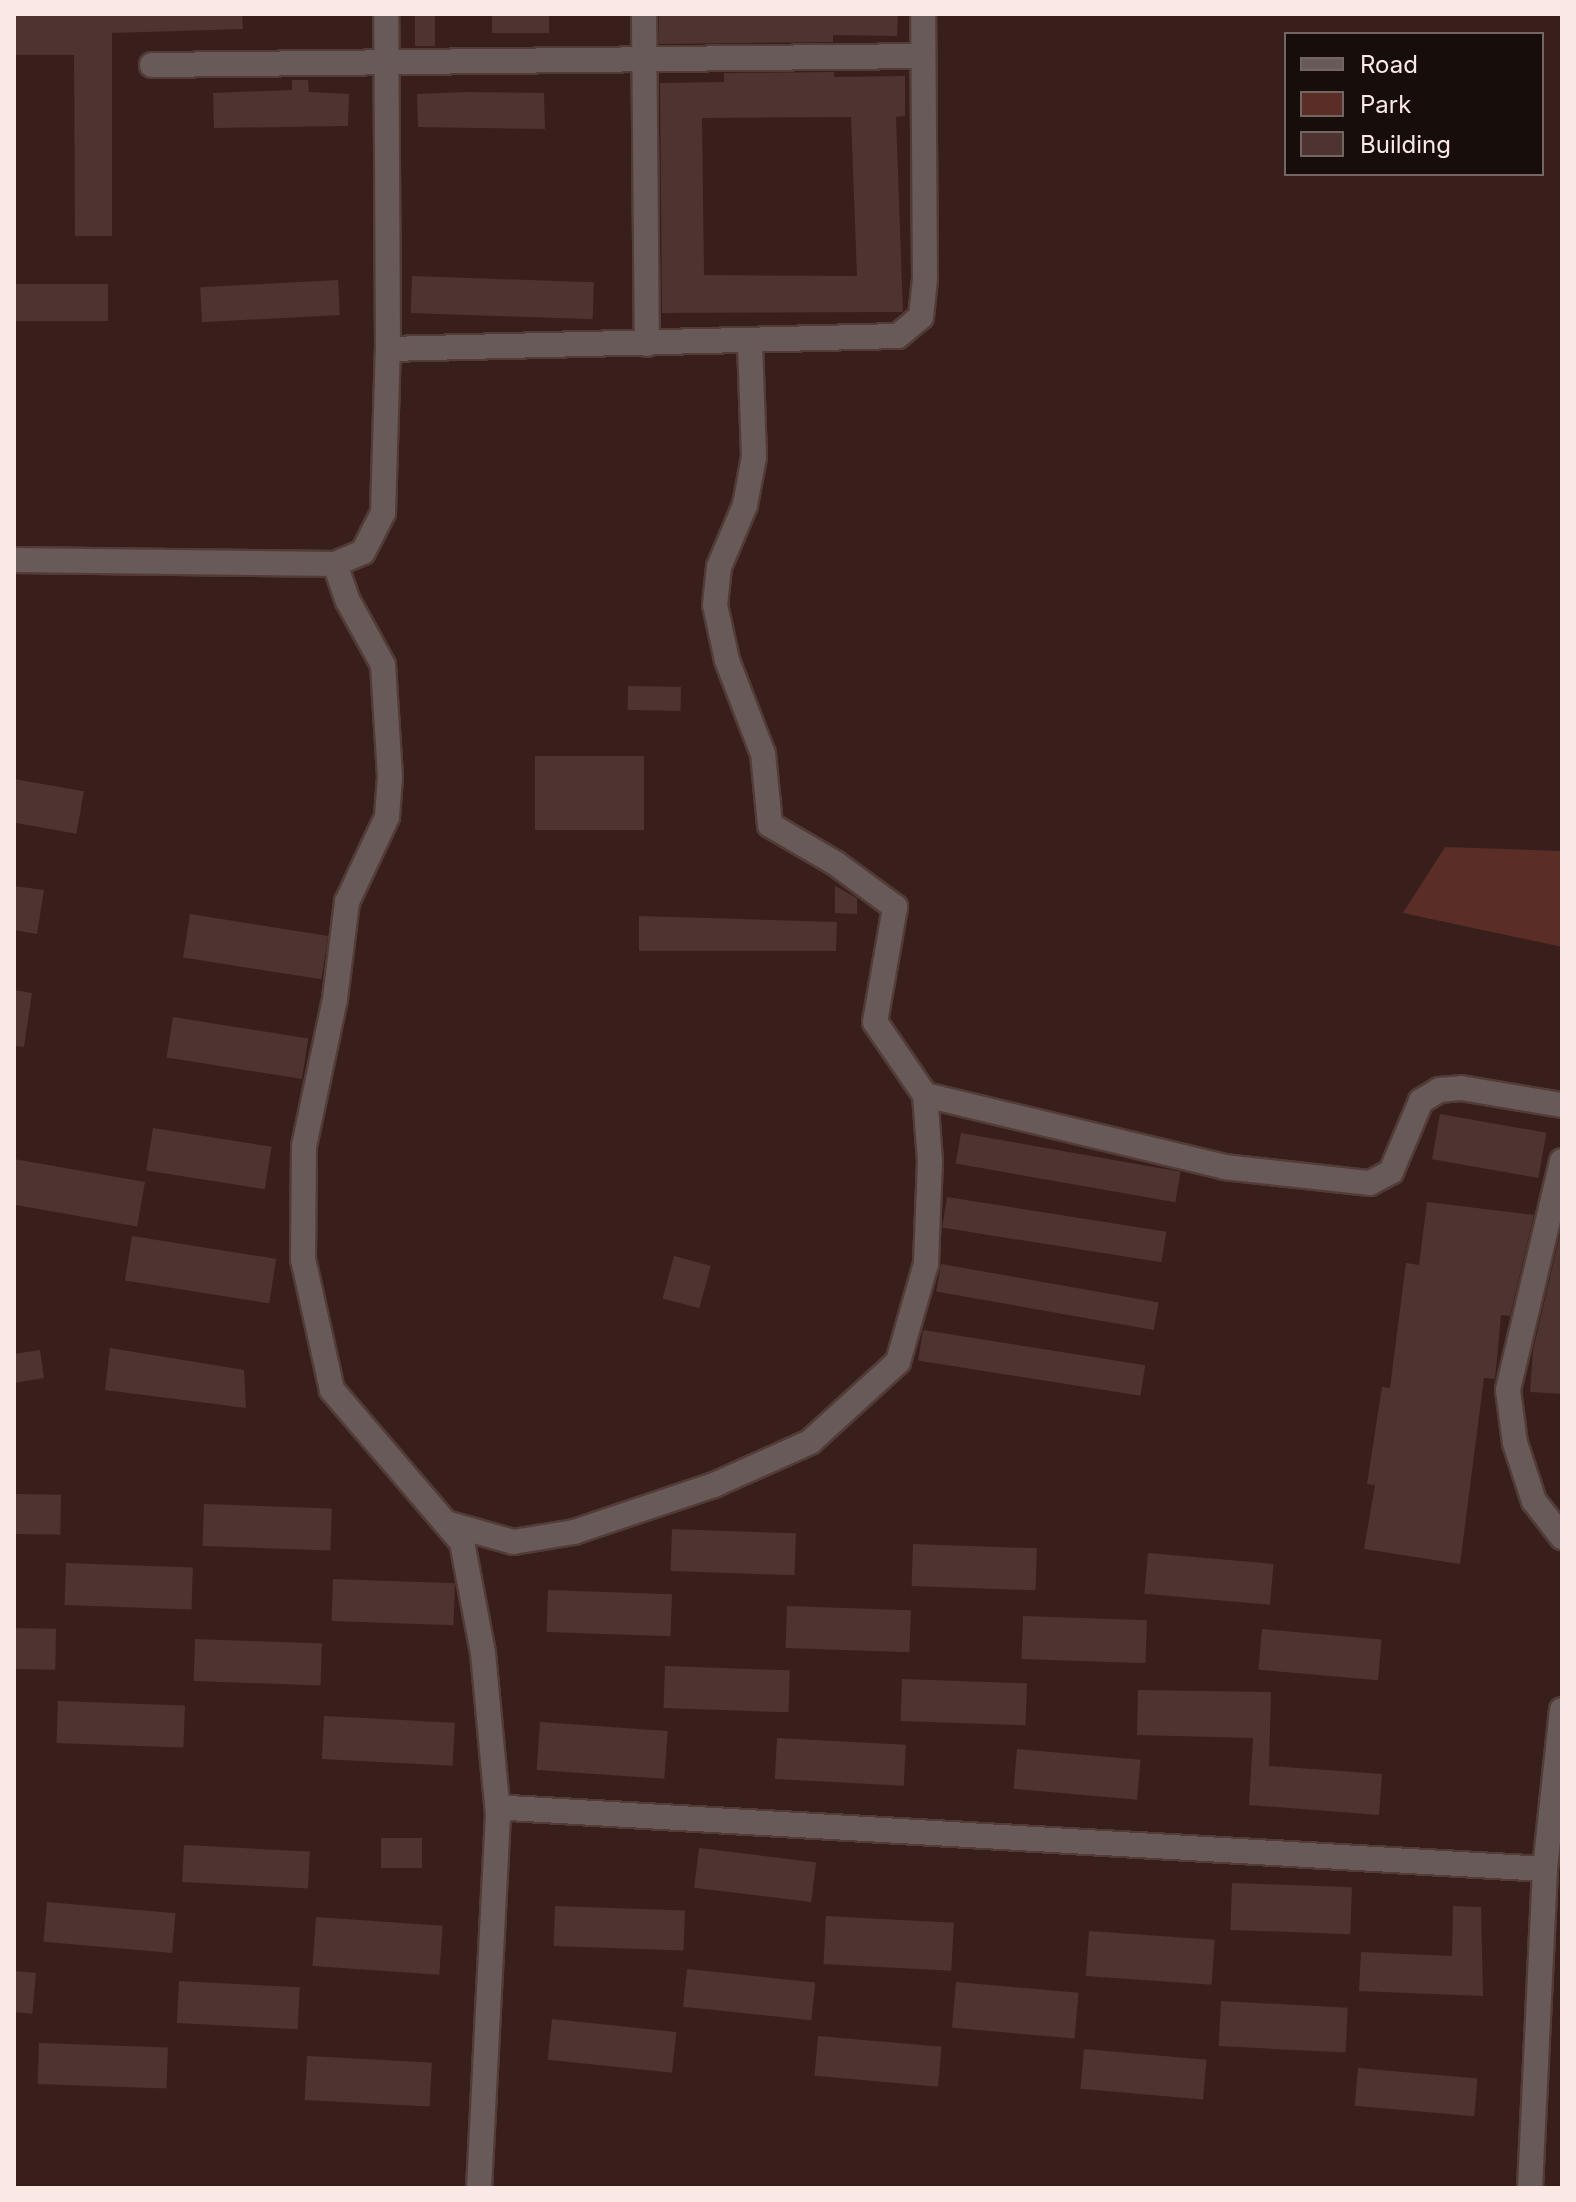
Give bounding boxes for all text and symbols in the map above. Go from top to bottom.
legend [1284,32,1544,176]
text: Road [1360,50,1418,79]
text: Park [1360,90,1411,119]
text: Building [1360,130,1451,159]

